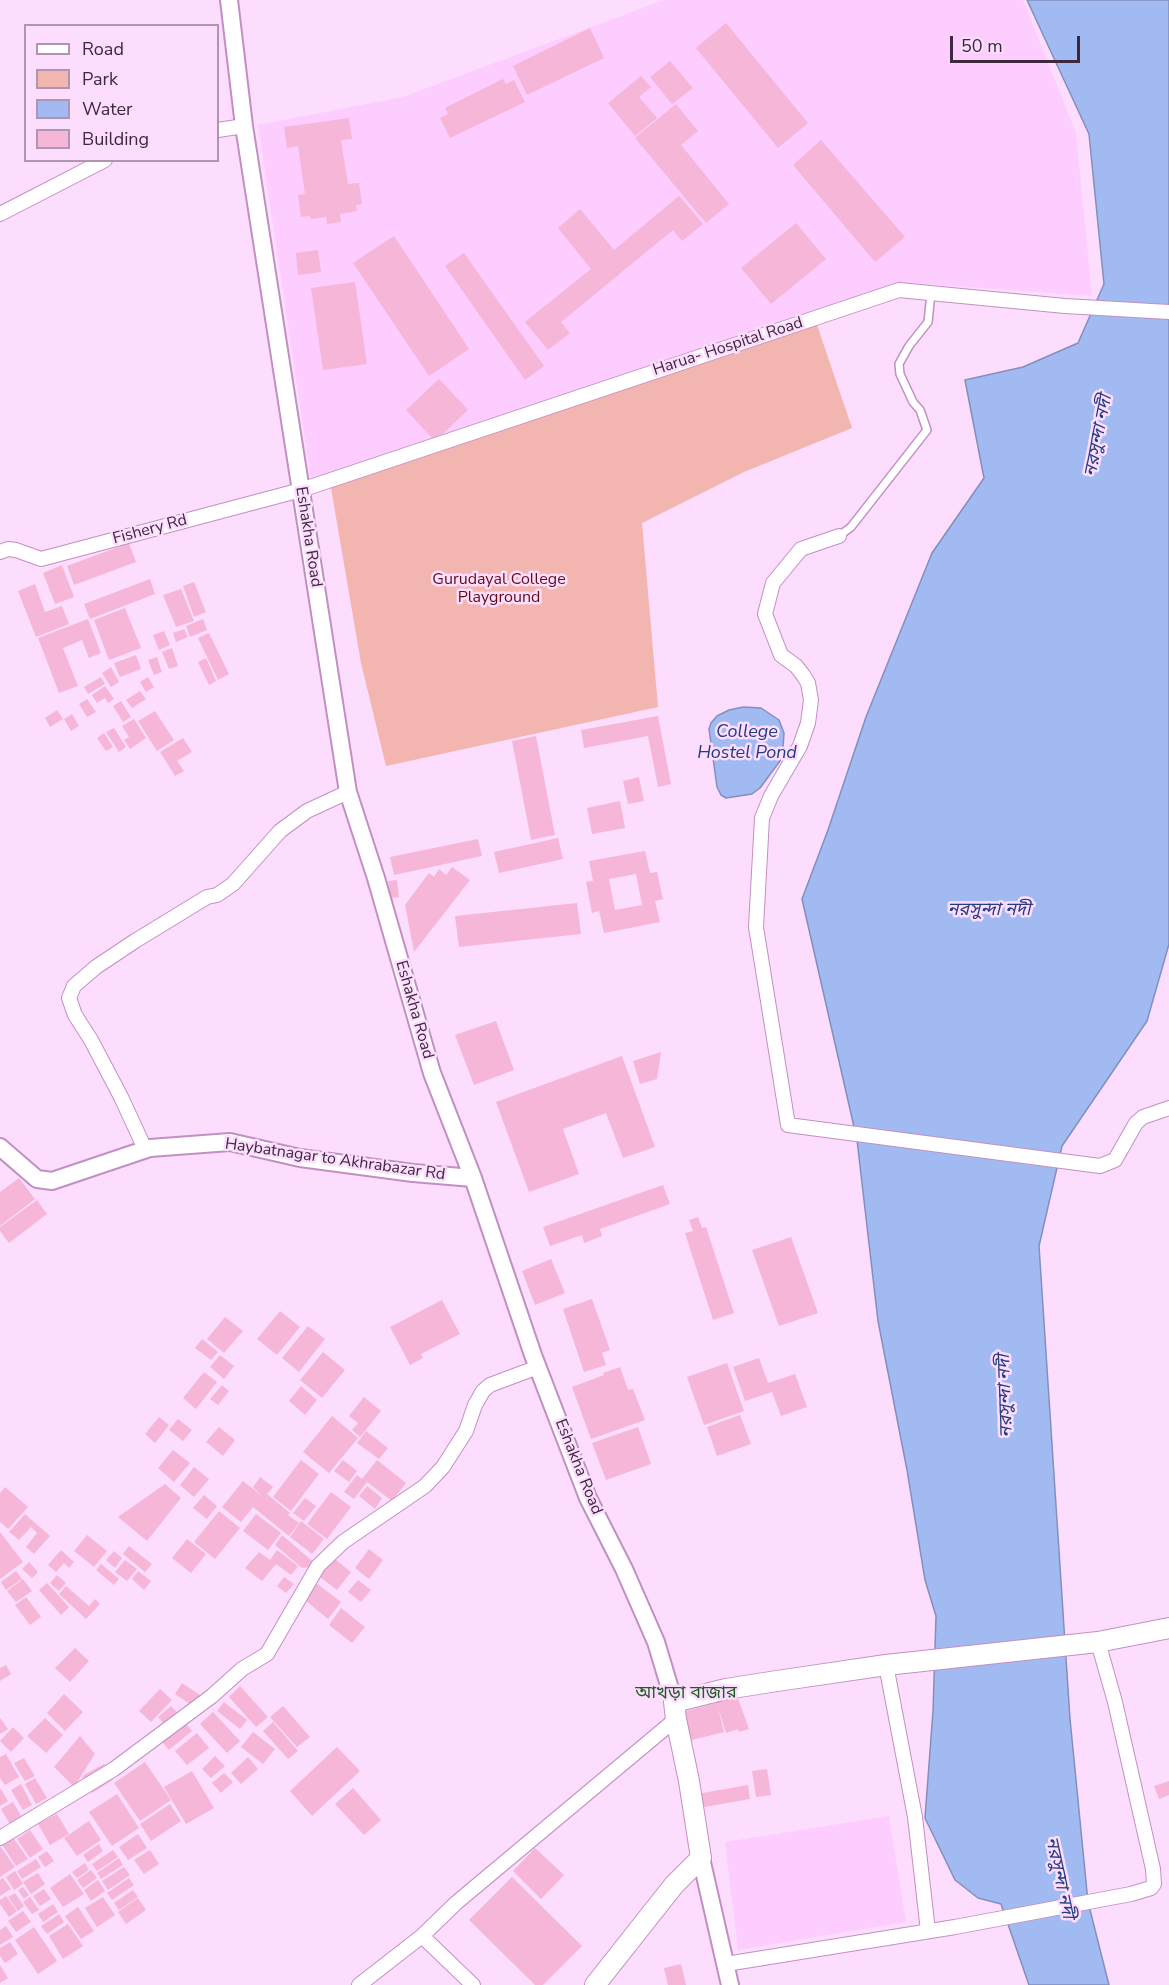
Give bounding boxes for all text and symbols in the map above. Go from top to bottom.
legend [24,24,219,162]
scale bar [953,24,1084,62]
text: 50 m [961,34,1003,58]
text: Road [82,37,124,61]
text: Park [82,67,118,91]
text: Water [82,97,133,121]
text: Building [82,127,149,151]
street label: Harua- Hospital Road [651,314,805,380]
water label: নরসুন্দা নদী [1080,393,1118,479]
street label: Eshakha Road [291,485,325,589]
street label: Fishery Rd [111,511,189,549]
park label: Gurudayal College Playground [432,570,566,608]
water label: College Hostel Pond [697,722,797,764]
water label: নরসুন্দা নদী [947,900,1031,922]
street label: Eshakha Road [391,959,437,1061]
street label: Haybatnagar to Akhrabazar Rd [224,1135,446,1185]
water label: নরসুন্দা নদী [994,1354,1018,1438]
street label: Eshakha Road [550,1416,606,1518]
district label: আখড়া বাজার [635,1683,737,1705]
water label: নরসুন্দা নদী [1040,1835,1078,1921]

